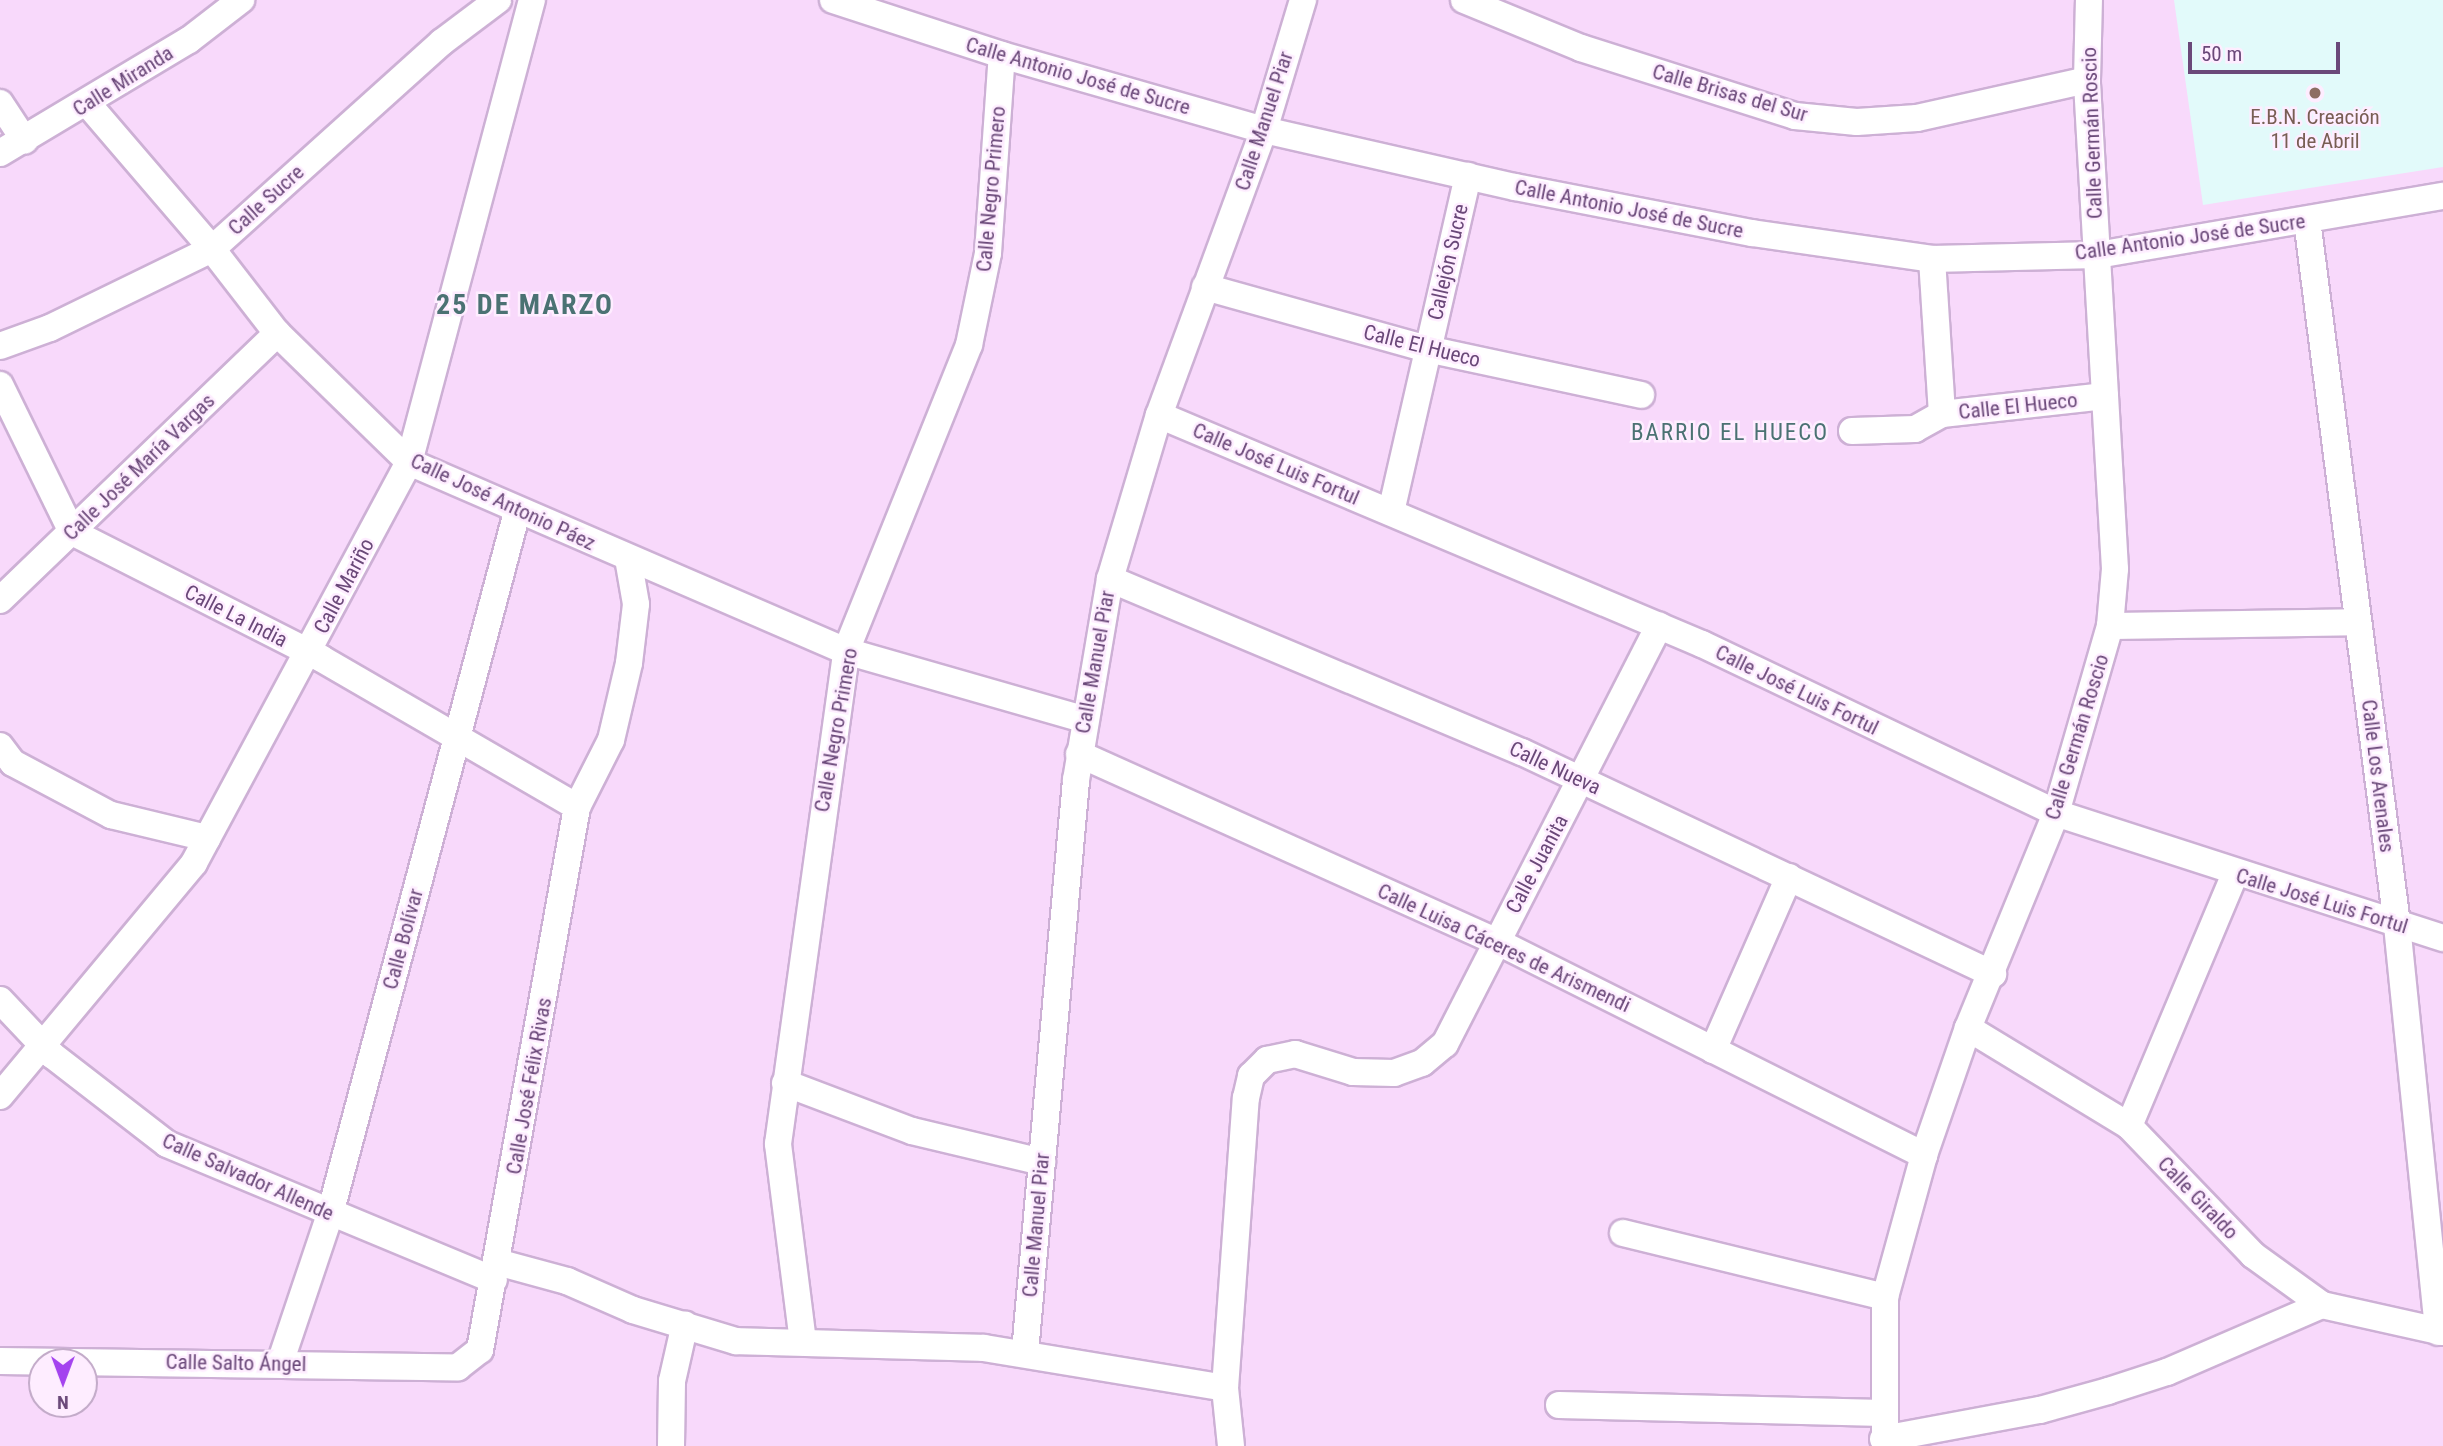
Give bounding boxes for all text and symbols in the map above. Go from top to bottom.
scale bar [2191,28,2343,72]
street label: Calle Antonio José de Sucre [963,32,1193,120]
street label: Calle Miranda [68,40,178,122]
text: 50 m [2201,42,2242,66]
street label: Calle Germán Roscio [2076,47,2108,219]
street label: Calle Manuel Piar [1230,48,1298,194]
street label: Calle Brisas del Sur [1649,59,1811,127]
marker: E.B.N. Creación 11 de Abril [2307,85,2323,101]
place label: E.B.N. Creación 11 de Abril [2250,104,2380,154]
street label: Calle Negro Primero [971,105,1011,273]
street label: Calle Sucre [223,160,309,240]
street label: Calle Antonio José de Sucre [1513,174,1745,244]
street label: Callejón Sucre [1422,201,1474,323]
street label: Calle Antonio José de Sucre [2073,208,2307,266]
district label: 25 DE MARZO [437,288,613,322]
street label: Calle El Hueco [1361,319,1483,373]
street label: Calle El Hueco [1957,387,2079,425]
street label: Calle José María Vargas [58,388,220,546]
street label: Calle José Luis Fortul [1189,418,1363,510]
district label: BARRIO EL HUECO [1633,419,1827,447]
street label: Calle José Antonio Páez [407,448,599,556]
street label: Calle Mariño [308,534,380,638]
street label: Calle La India [180,579,292,653]
street label: Calle Manuel Piar [1070,588,1120,736]
street label: Calle José Luis Fortul [1711,640,1883,740]
street label: Calle Negro Primero [809,646,863,814]
street label: Calle Germán Roscio [2040,651,2114,823]
street label: Calle Los Arenales [2356,698,2400,854]
street label: Calle Nueva [1505,736,1605,800]
street label: Calle Juanita [1501,810,1573,918]
street label: Calle José Luis Fortul [2233,863,2411,939]
street label: Calle Luisa Cáceres de Arismendi [1374,878,1634,1018]
street label: Calle Bolívar [377,886,429,992]
street label: Calle José Félix Rivas [501,996,557,1176]
street label: Calle Salvador Allende [158,1128,338,1226]
street label: Calle Giraldo [2152,1151,2244,1245]
street label: Calle Manuel Piar [1017,1152,1055,1298]
north arrow [28,1348,98,1418]
street label: Calle Salto Ángel [165,1349,307,1377]
text: N [57,1391,69,1414]

